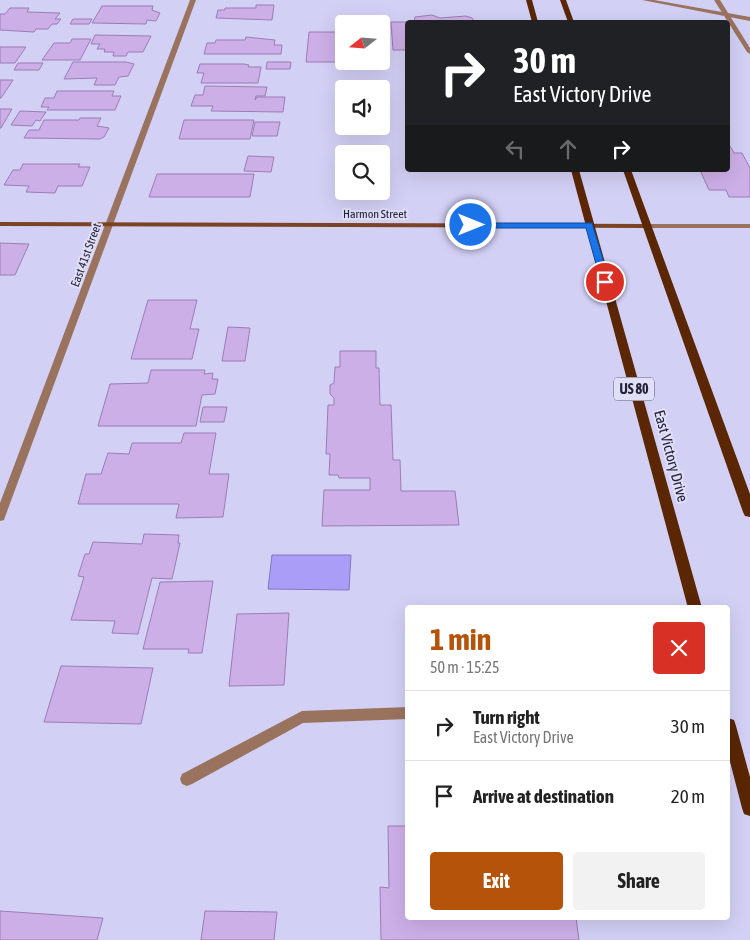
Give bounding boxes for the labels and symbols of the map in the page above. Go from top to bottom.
north arrow [335,15,390,70]
position arrow [444,198,496,250]
street label: Harmon Street [343,207,408,221]
street label: East 41st Street [68,221,104,289]
pin [584,261,626,303]
road number: US 80 [614,378,654,400]
street label: East Victory Drive [651,408,692,504]

